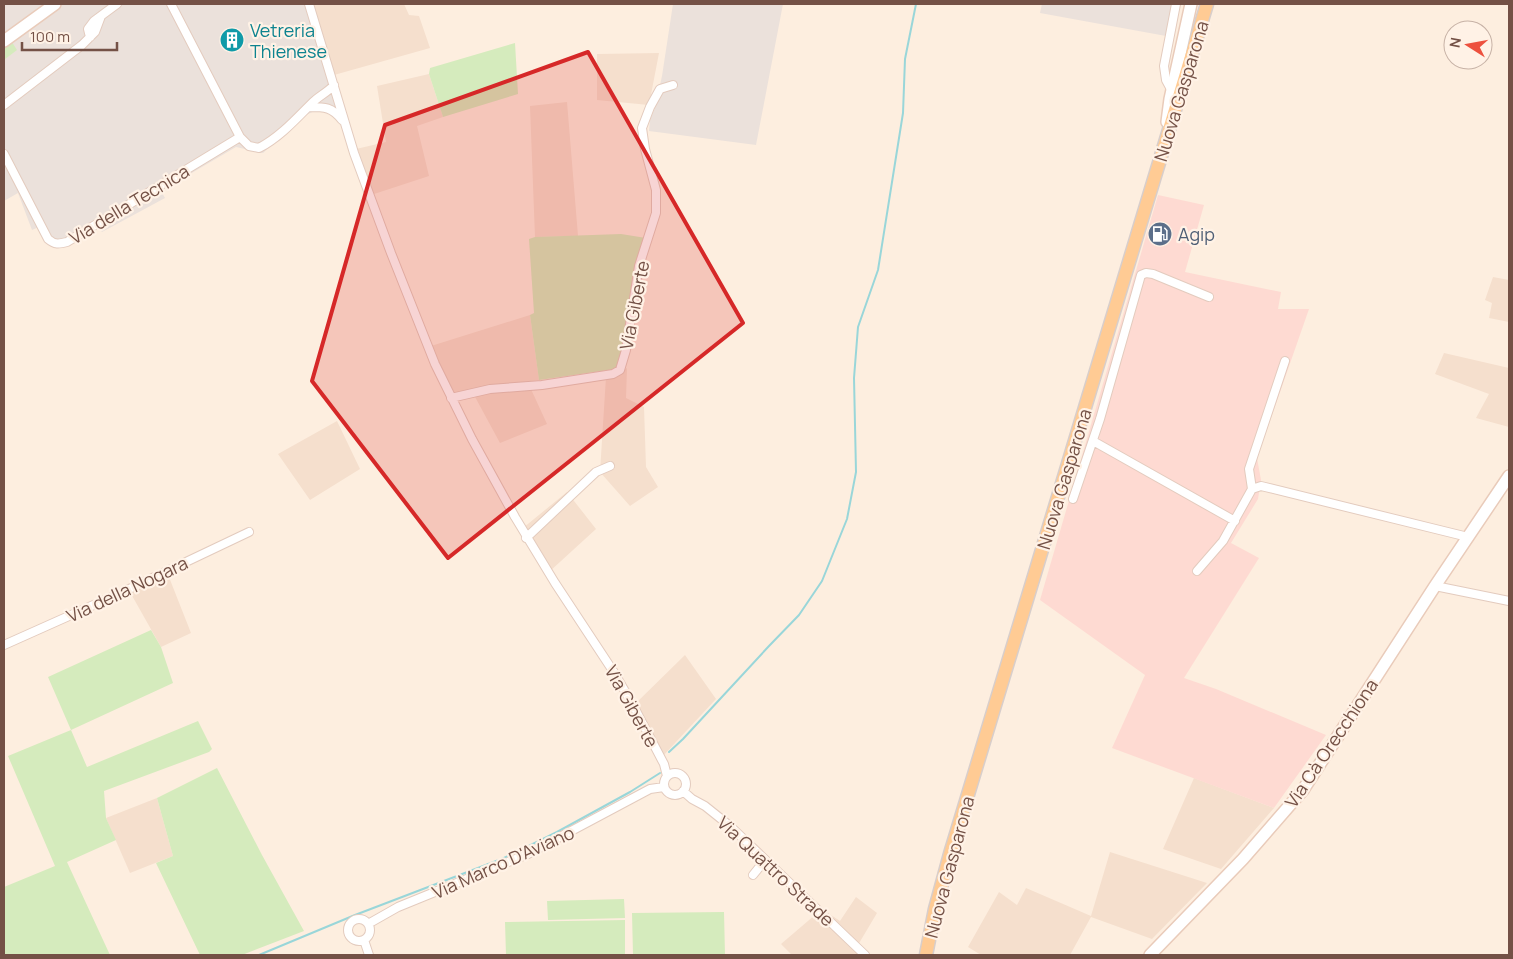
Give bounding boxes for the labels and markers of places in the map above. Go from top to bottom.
place label: Vetreria Thienese [250,18,327,63]
building icon: Vetreria Thienese [219,27,245,53]
fuel station icon: Agip [1147,221,1173,247]
place label: Agip [1178,222,1215,246]

